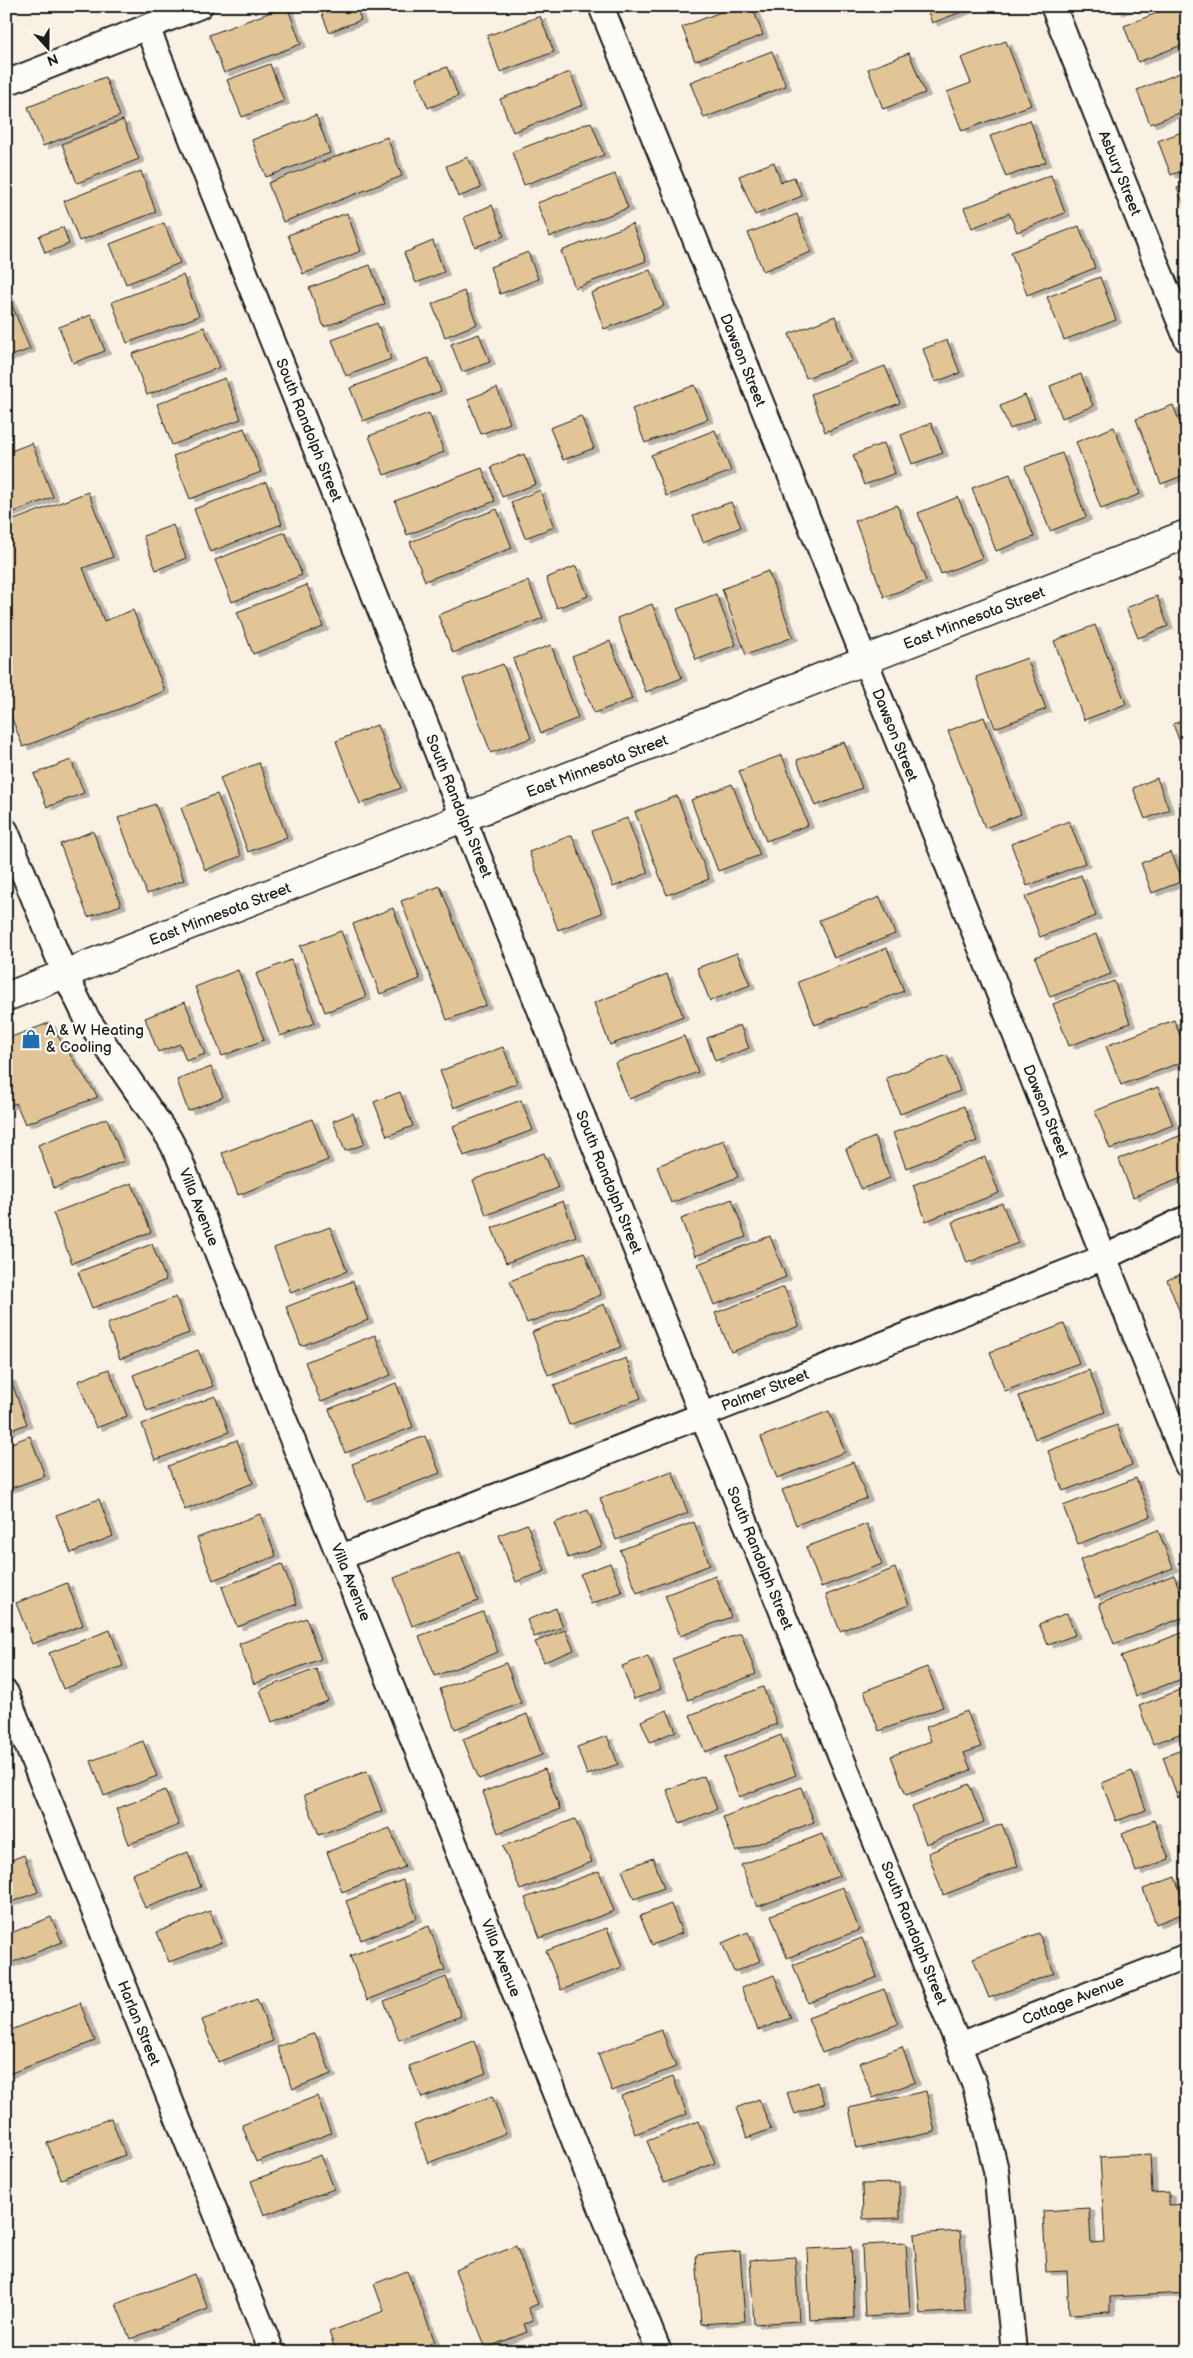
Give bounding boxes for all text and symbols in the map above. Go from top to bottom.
north arrow [22,22,72,72]
text: N [45,50,60,69]
street label: Asbury Street [1094,128,1145,219]
street label: Dawson Street [715,311,770,410]
street label: South Randolph Street [271,356,346,505]
street label: East Minnesota Street [901,583,1048,654]
street label: Dawson Street [867,686,922,785]
street label: East Minnesota Street [524,731,671,802]
street label: South Randolph Street [421,732,496,881]
street label: East Minnesota Street [147,879,294,950]
place label: A & W Heating & Cooling [46,1021,144,1057]
shop icon: A & W Heating & Cooling [20,1028,42,1050]
street label: Dawson Street [1018,1062,1073,1161]
street label: South Randolph Street [571,1108,646,1257]
street label: Villa Avenue [174,1165,223,1249]
street label: Palmer Street [719,1365,812,1416]
street label: South Randolph Street [722,1484,797,1633]
street label: Villa Avenue [326,1540,375,1624]
street label: South Randolph Street [876,1859,951,2008]
street label: Villa Avenue [476,1916,525,2000]
street label: Cottage Avenue [1019,1971,1127,2030]
street label: Harlan Street [113,1978,164,2069]

